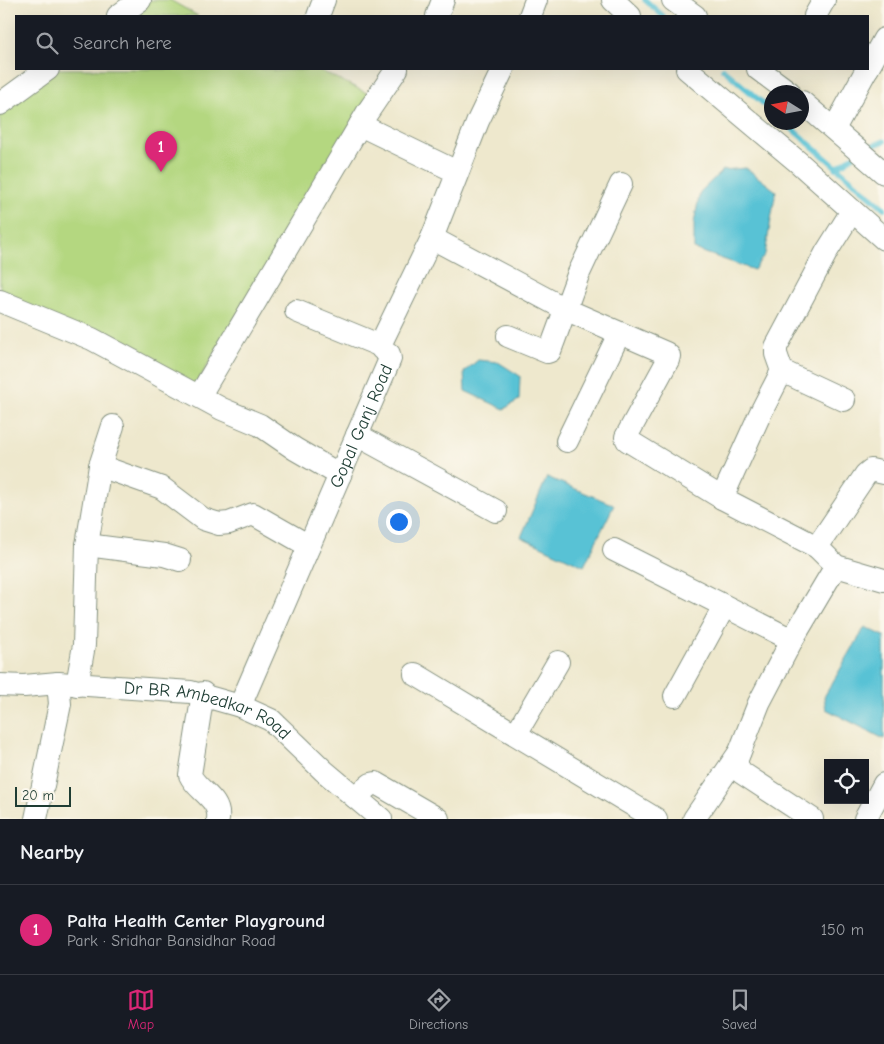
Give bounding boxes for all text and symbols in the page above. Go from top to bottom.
search box [15,15,869,70]
icon: search [33,29,61,57]
text: Search here [73,32,172,54]
north arrow [764,85,809,130]
pin: 1 [145,131,177,172]
street label: Gopal Ganj Road [326,361,397,491]
your location [386,509,412,535]
street label: Dr BR Ambedkar Road [123,677,295,744]
map controls [824,759,869,804]
button: locate [824,759,869,804]
scale bar [15,784,71,807]
text: 20 m [22,787,54,804]
text: Nearby [20,840,84,864]
text: Palta Health Center Playground [67,910,325,932]
text: 1 [33,921,39,939]
text: 150 m [821,921,864,939]
text: Park · Sridhar Bansidhar Road [67,932,276,950]
tab: Map [127,986,155,1033]
tab: Directions [409,986,468,1033]
tab: Saved [722,986,757,1033]

